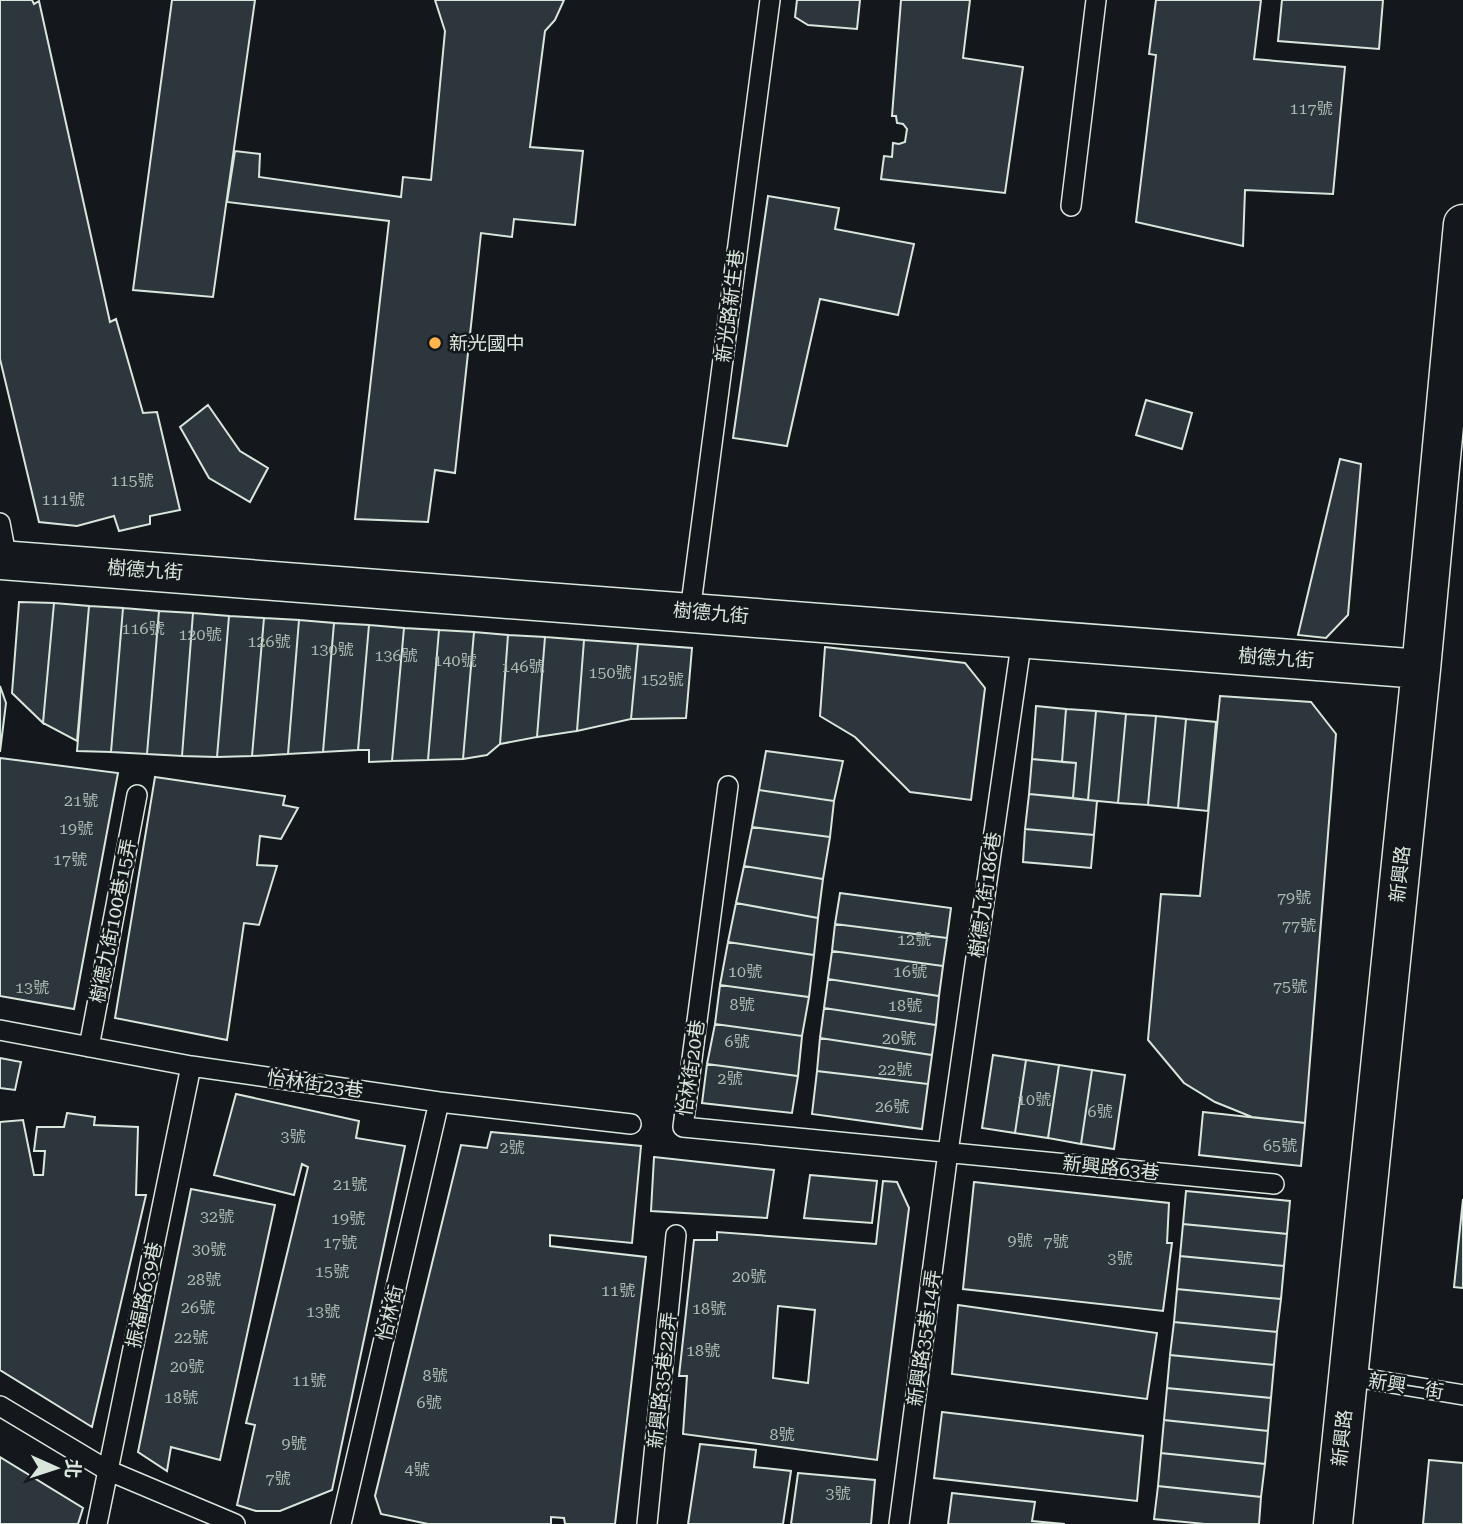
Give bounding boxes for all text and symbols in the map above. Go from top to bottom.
house number: 117號 [1290,99,1332,118]
street label: 新光路新生巷 [712,248,748,364]
place label: 新光國中 [449,332,525,355]
marker: 新光國中 [427,335,443,351]
house number: 115號 [111,471,153,490]
house number: 111號 [42,490,84,509]
street label: 樹德九街 [106,556,184,584]
street label: 樹德九街 [672,598,750,628]
house number: 116號 [122,619,164,638]
house number: 120號 [179,625,221,644]
house number: 126號 [248,632,290,651]
house number: 130號 [311,640,353,659]
street label: 樹德九街 [1237,644,1315,672]
house number: 136號 [375,646,417,665]
house number: 140號 [434,651,476,670]
house number: 146號 [502,657,544,676]
house number: 150號 [589,663,631,682]
house number: 152號 [641,670,683,689]
house number: 21號 [64,791,98,810]
house number: 19號 [59,819,93,838]
street label: 樹德九街186巷 [965,831,1005,959]
street label: 樹德九街100巷15弄 [86,837,140,1005]
street label: 新興路 [1386,844,1414,904]
house number: 17號 [53,850,87,869]
house number: 79號 [1277,888,1311,907]
house number: 77號 [1282,916,1316,935]
house number: 12號 [897,930,931,949]
house number: 10號 [728,962,762,981]
house number: 16號 [893,962,927,981]
house number: 75號 [1273,977,1307,996]
house number: 13號 [15,978,49,997]
house number: 8號 [730,995,754,1014]
house number: 18號 [888,996,922,1015]
street label: 怡林街20巷 [673,1018,709,1118]
house number: 20號 [882,1029,916,1048]
house number: 6號 [725,1032,749,1051]
house number: 22號 [878,1060,912,1079]
street label: 怡林街23巷 [265,1066,365,1102]
house number: 2號 [718,1069,742,1088]
house number: 10號 [1017,1090,1051,1109]
house number: 26號 [875,1097,909,1116]
house number: 6號 [1088,1102,1112,1121]
house number: 3號 [281,1127,305,1146]
house number: 65號 [1263,1136,1297,1155]
house number: 2號 [500,1138,524,1157]
street label: 新興路63巷 [1061,1151,1161,1185]
house number: 21號 [333,1175,367,1194]
house number: 32號 [200,1207,234,1226]
house number: 19號 [331,1209,365,1228]
house number: 9號 [1008,1231,1032,1250]
house number: 7號 [1044,1232,1068,1251]
house number: 17號 [323,1233,357,1252]
street label: 振福路639巷 [122,1240,166,1350]
house number: 30號 [192,1240,226,1259]
house number: 3號 [1108,1249,1132,1268]
house number: 15號 [315,1262,349,1281]
house number: 20號 [732,1267,766,1286]
street label: 新興路35巷14弄 [903,1268,945,1408]
house number: 28號 [187,1270,221,1289]
house number: 11號 [601,1281,635,1300]
street label: 怡林街 [372,1283,408,1343]
house number: 26號 [181,1298,215,1317]
house number: 18號 [692,1299,726,1318]
house number: 13號 [306,1302,340,1321]
street label: 新興路35巷22弄 [643,1310,681,1450]
house number: 22號 [174,1328,208,1347]
house number: 18號 [686,1341,720,1360]
house number: 20號 [170,1357,204,1376]
house number: 8號 [423,1366,447,1385]
street label: 新興一街 [1367,1369,1445,1403]
house number: 11號 [292,1371,326,1390]
house number: 18號 [164,1388,198,1407]
house number: 6號 [417,1393,441,1412]
street label: 新興路 [1328,1408,1356,1468]
house number: 8號 [770,1425,794,1444]
north arrow [21,1433,91,1503]
house number: 9號 [282,1434,306,1453]
text: 北 [60,1459,84,1479]
house number: 4號 [405,1460,429,1479]
house number: 7號 [266,1469,290,1488]
house number: 3號 [826,1484,850,1503]

